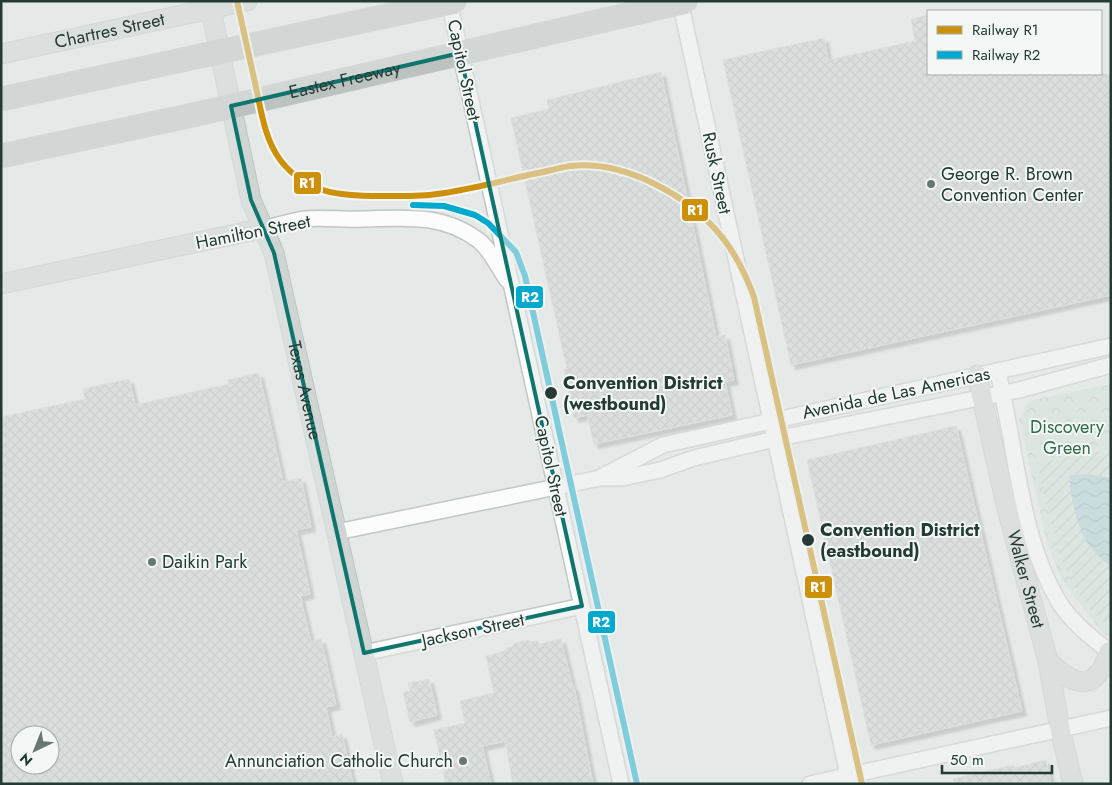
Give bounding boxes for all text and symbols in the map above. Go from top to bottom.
street label: Chartres Street [52,6,168,55]
legend [927,10,1102,75]
street label: Capitol Street [441,17,488,124]
text: Railway R1 [972,19,1039,41]
text: Railway R2 [972,44,1040,66]
street label: Eastex Freeway [286,55,403,105]
street label: Rusk Street [696,130,738,217]
place label: George R. Brown Convention Center [941,161,1084,208]
line badge: R1 [293,171,322,195]
text: R1 [299,173,315,193]
marker: George R. Brown Convention Center [925,178,937,190]
line badge: R1 [681,198,709,222]
text: R1 [687,200,703,220]
street label: Hamilton Street [193,208,313,256]
line badge: R2 [515,285,544,309]
text: R2 [521,287,539,307]
street label: Texas Avenue [281,339,328,442]
street label: Avenida de Las Americas [800,360,992,426]
place label: Convention District (westbound) [563,370,723,417]
marker: Convention District (westbound) [543,385,559,401]
street label: Capitol Street [528,413,575,520]
park label: Discovery Green [1030,414,1104,461]
place label: Convention District (eastbound) [820,517,980,564]
street label: Walker Street [1000,527,1052,632]
marker: Convention District (eastbound) [800,532,816,548]
place label: Daikin Park [162,549,247,575]
marker: Daikin Park [146,556,158,568]
line badge: R1 [804,575,833,599]
text: R1 [810,577,826,597]
street label: Jackson Street [417,606,527,654]
line badge: R2 [587,610,616,634]
text: R2 [592,612,610,632]
north arrow [10,725,60,775]
scale bar [942,742,1052,774]
text: N [15,748,37,771]
place label: Annunciation Catholic Church [225,748,453,774]
text: 50 m [950,749,984,771]
marker: Annunciation Catholic Church [457,755,469,767]

